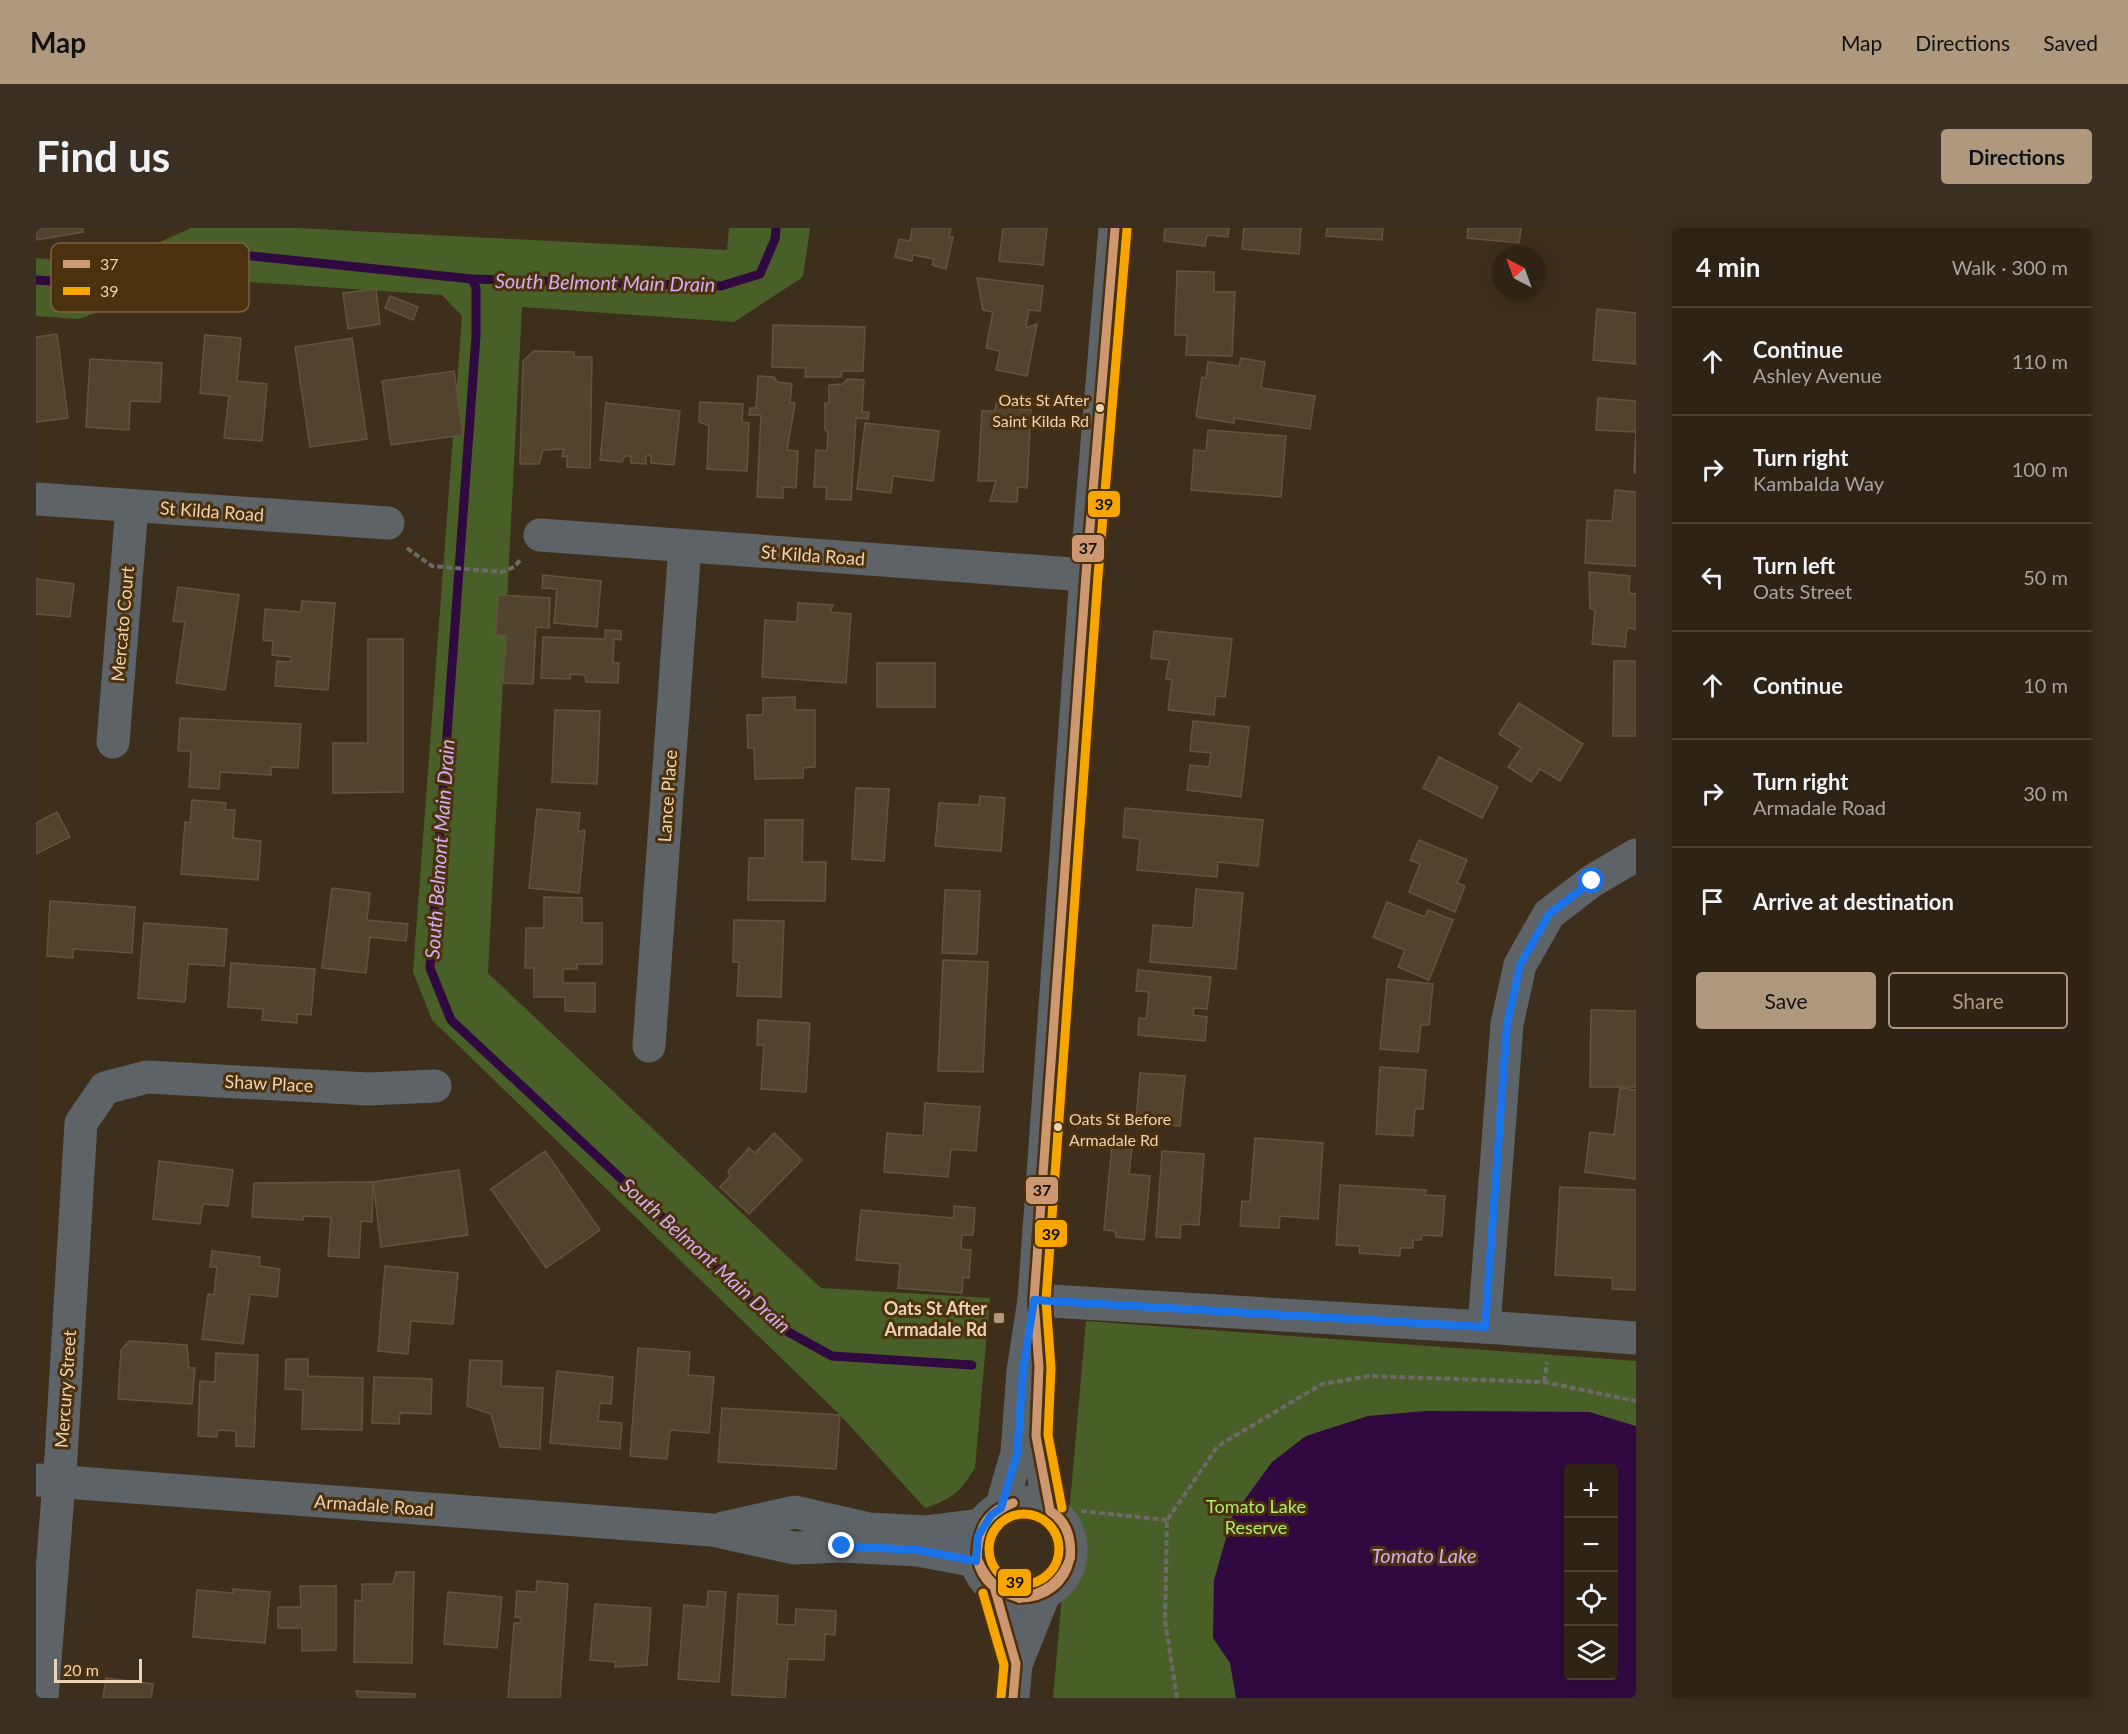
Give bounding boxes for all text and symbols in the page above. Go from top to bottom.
text: Map [30,25,86,59]
text: Map [1841,30,1882,55]
text: Directions [1915,30,2010,55]
text: Saved [2043,30,2098,55]
button: Directions [1941,129,2092,184]
text: Find us [36,131,170,181]
legend [51,243,249,312]
north arrow [1492,246,1546,300]
text: 4 min [1696,251,1760,283]
text: 37 [100,254,119,273]
text: Walk · 300 m [1952,255,2068,279]
water label: South Belmont Main Drain [495,268,715,296]
text: 39 [100,281,119,300]
text: Continue [1753,336,1843,363]
icon: ahead [1696,345,1729,378]
text: 110 m [2012,349,2068,373]
text: Ashley Avenue [1753,363,1882,387]
place label: Oats St After Saint Kilda Rd [992,390,1089,430]
marker: Oats St After Saint Kilda Rd [1094,402,1106,414]
text: Turn right [1753,444,1848,471]
icon: right [1696,453,1729,486]
text: 100 m [2012,457,2068,481]
text: Kambalda Way [1753,471,1884,495]
line badge: 39 [1087,490,1121,518]
text: 39 [1095,494,1113,513]
street label: St Kilda Road [159,496,265,526]
line badge: 37 [1071,534,1105,563]
text: 37 [1079,538,1097,557]
street label: St Kilda Road [760,540,866,570]
text: Turn left [1753,552,1835,579]
icon: left [1696,561,1729,594]
street label: Mercato Court [106,565,138,683]
text: 50 m [2023,565,2068,589]
text: Oats Street [1753,579,1852,603]
icon: ahead [1696,669,1729,702]
text: Continue [1753,672,1843,699]
text: 10 m [2023,673,2068,697]
water label: South Belmont Main Drain [419,738,459,960]
street label: Lance Place [653,749,681,843]
text: Turn right [1753,768,1848,795]
icon: right [1696,777,1729,810]
text: 30 m [2023,781,2068,805]
text: Armadale Road [1753,795,1886,819]
route start [1578,867,1604,893]
icon: arrive [1696,885,1729,918]
text: Arrive at destination [1753,888,1954,915]
button: Save [1696,972,1876,1029]
button: Share [1888,972,2068,1029]
street label: Shaw Place [224,1070,314,1096]
place label: Oats St Before Armadale Rd [1069,1109,1171,1149]
marker: Oats St Before Armadale Rd [1052,1121,1064,1133]
water label: South Belmont Main Drain [616,1172,796,1338]
line badge: 37 [1025,1176,1059,1205]
text: 37 [1033,1180,1051,1199]
line badge: 39 [1034,1219,1068,1248]
text: 39 [1042,1224,1060,1243]
place label: Oats St After Armadale Rd [883,1297,987,1340]
marker: Oats St After Armadale Rd [992,1311,1006,1325]
street label: Mercury Street [50,1329,80,1449]
map controls [1564,1464,1618,1680]
button: + [1564,1464,1618,1518]
street label: Armadale Road [313,1490,435,1520]
park label: Tomato Lake Reserve [1206,1495,1306,1538]
button: − [1564,1518,1618,1572]
route end [828,1532,854,1558]
water label: Tomato Lake [1372,1543,1476,1567]
line badge: 39 [997,1568,1032,1597]
text: 39 [1006,1572,1024,1591]
button: locate [1564,1572,1618,1626]
button: layers [1564,1626,1618,1680]
scale bar [54,1656,142,1684]
text: 20 m [63,1660,99,1679]

